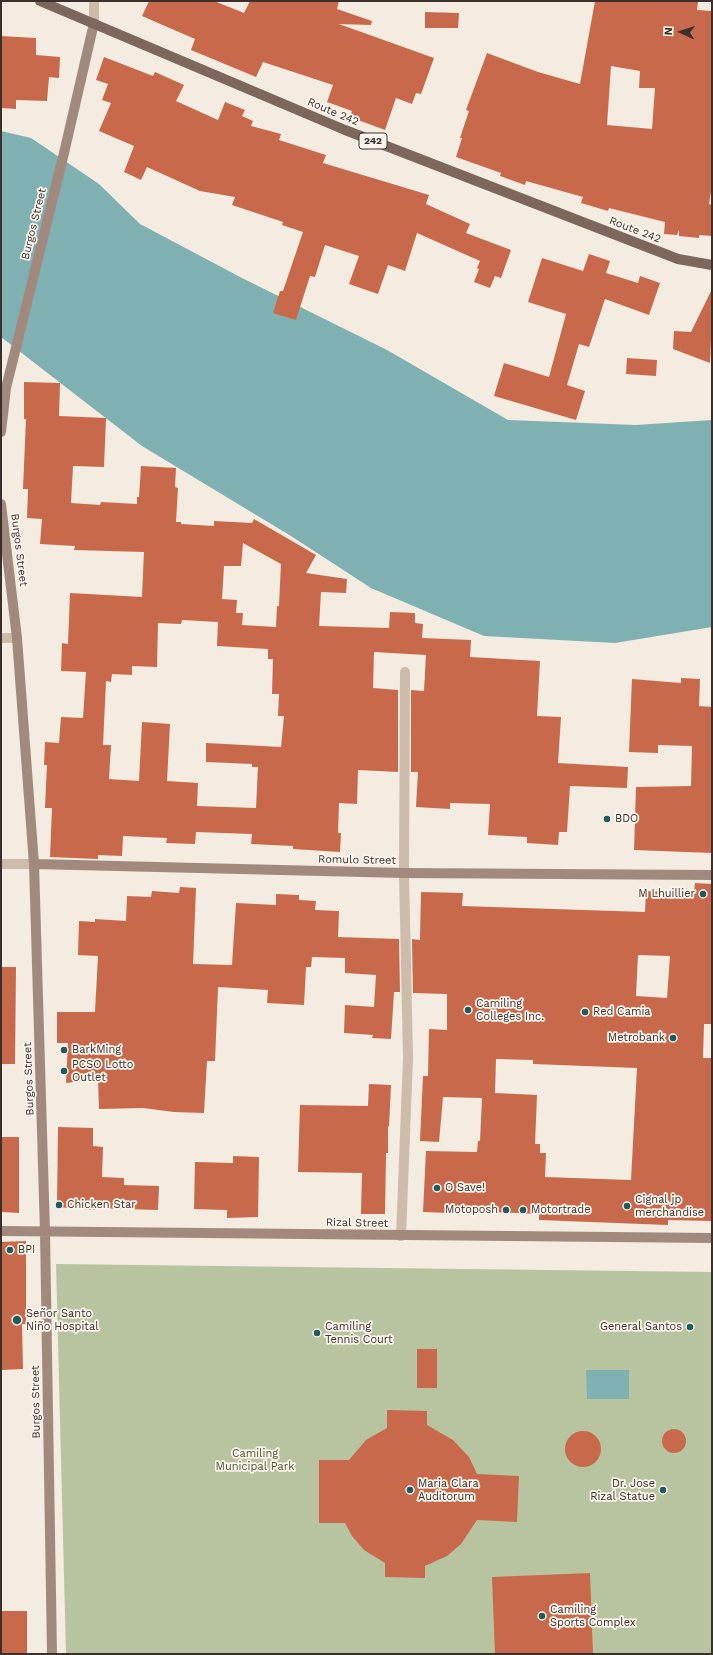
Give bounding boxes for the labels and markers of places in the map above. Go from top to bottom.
place label: BDO [615,812,638,826]
marker: BDO [602,814,612,824]
place label: M Lhuillier [638,887,695,901]
marker: M Lhuillier [698,889,708,899]
place label: Camiling Colleges Inc. [476,997,544,1023]
marker: Camiling Colleges Inc. [463,1005,473,1015]
place label: Red Camia [593,1005,651,1019]
marker: Red Camia [580,1007,590,1017]
place label: Metrobank [608,1031,665,1045]
marker: Metrobank [668,1033,678,1043]
place label: BarkMing [72,1043,121,1057]
marker: BarkMing [59,1045,69,1055]
place label: PCSO Lotto Outlet [72,1058,133,1084]
marker: PCSO Lotto Outlet [59,1066,69,1076]
place label: O Save! [445,1181,485,1195]
marker: O Save! [432,1183,442,1193]
place label: Cignal jp merchandise [635,1193,704,1219]
place label: Chicken Star [67,1198,136,1212]
marker: Chicken Star [54,1200,64,1210]
marker: Cignal jp merchandise [622,1201,632,1211]
place label: Motoposh [445,1203,498,1217]
place label: Motortrade [531,1203,591,1217]
marker: Motoposh [501,1205,511,1215]
marker: Motortrade [518,1205,528,1215]
place label: BPI [18,1243,35,1257]
marker: BPI [5,1245,15,1255]
place label: Señor Santo Niño Hospital [26,1307,99,1333]
marker: Señor Santo Niño Hospital [11,1314,23,1326]
place label: Camiling Tennis Court [325,1320,393,1346]
place label: General Santos [600,1320,682,1334]
marker: General Santos [685,1322,695,1332]
marker: Camiling Tennis Court [312,1328,322,1338]
place label: Maria Clara Auditorum [418,1477,479,1503]
place label: Dr. Jose Rizal Statue [590,1477,655,1503]
marker: Maria Clara Auditorum [405,1485,415,1495]
marker: Dr. Jose Rizal Statue [658,1485,668,1495]
place label: Camiling Sports Complex [550,1603,636,1629]
marker: Camiling Sports Complex [537,1611,547,1621]

